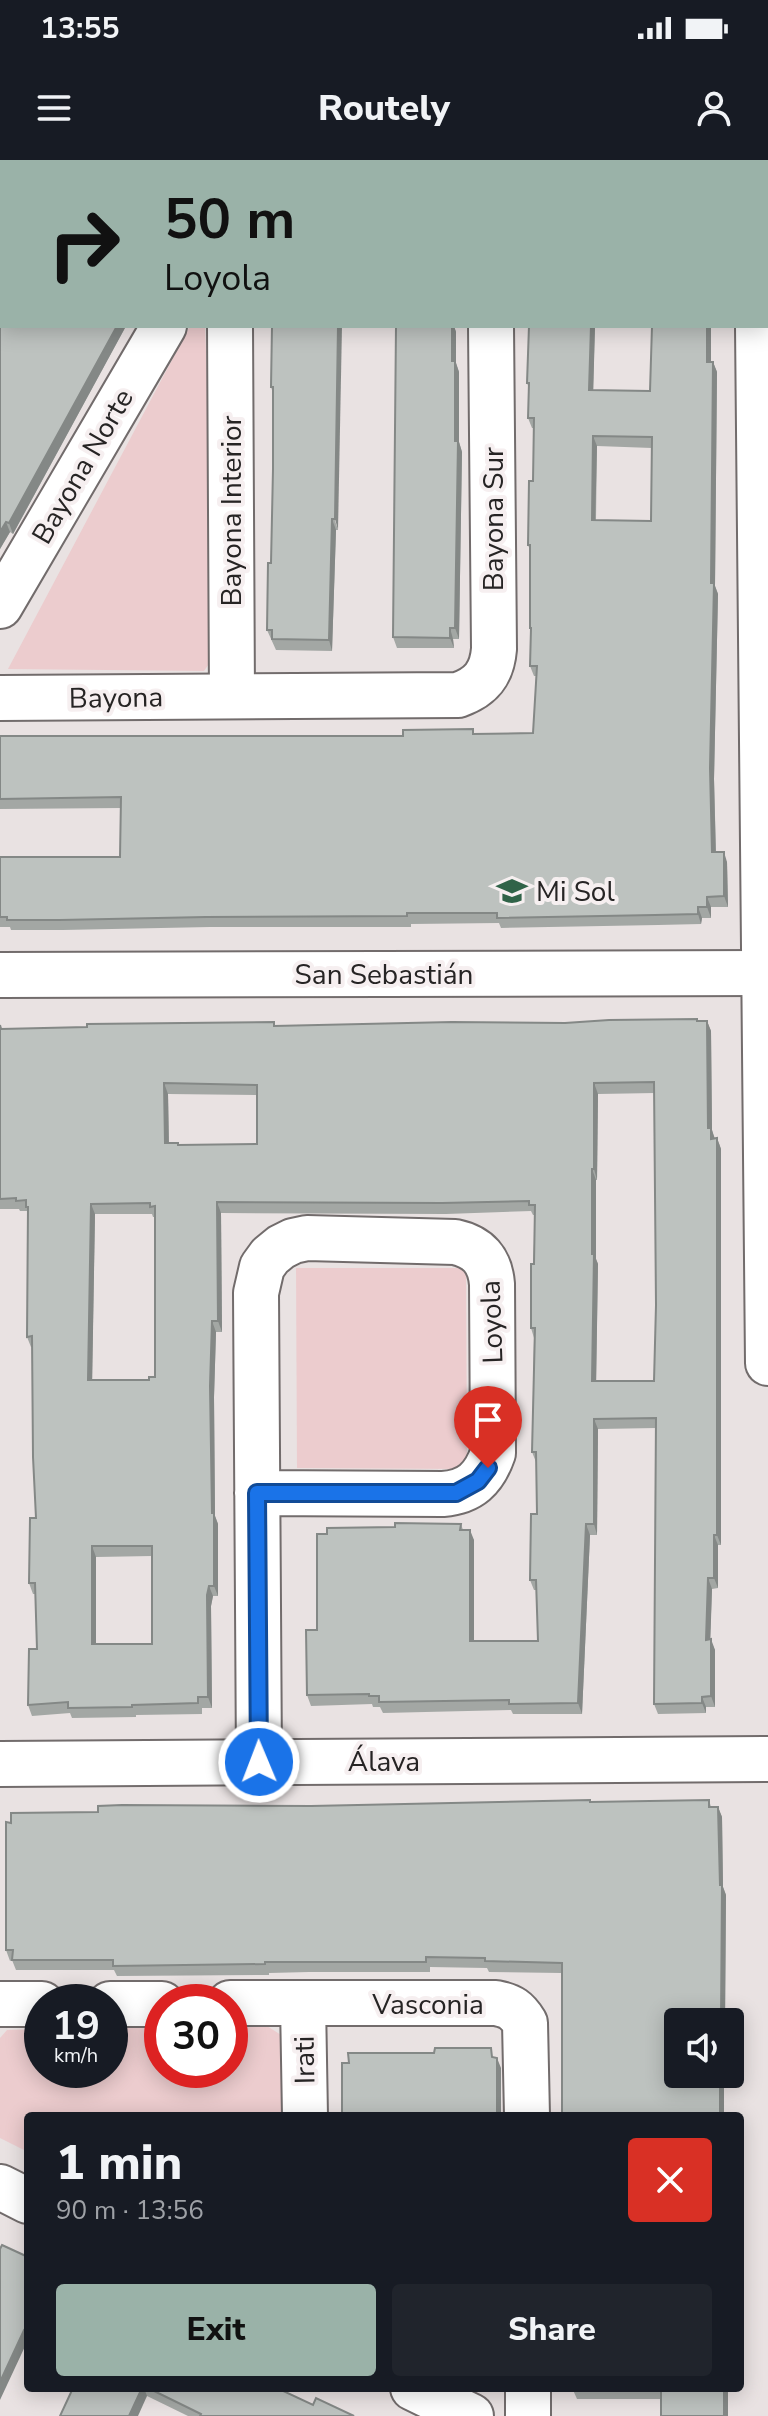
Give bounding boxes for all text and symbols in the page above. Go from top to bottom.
text: 13:55 [40,8,119,49]
text: Routely [318,84,450,133]
icon: menu [32,86,76,130]
icon: person [692,86,736,130]
text: 50 m [164,181,295,258]
icon: right [32,192,136,296]
text: Loyola [164,254,271,303]
street label: Bayona Norte [23,382,143,551]
street label: Bayona Interior [213,415,251,607]
street label: Bayona Sur [475,447,513,591]
street label: Bayona [69,678,163,718]
place label: Mi Sol [536,873,615,911]
school or university icon: Mi Sol [495,874,529,908]
street label: San Sebastián [295,956,473,994]
street label: Loyola [472,1280,512,1364]
pin [454,1386,522,1468]
icon: arrive [466,1398,510,1442]
position arrow [217,1720,301,1804]
street label: Álava [348,1743,420,1781]
speed limit sign: 30 [144,1984,248,2088]
street label: Vasconia [371,1986,484,2024]
text: 19 [52,1999,100,2053]
map controls [664,2008,744,2088]
button: sound [664,2008,744,2088]
street label: Irati [286,2036,324,2084]
text: km/h [54,2042,98,2069]
text: 1 min [56,2130,182,2196]
button: close [628,2138,712,2222]
text: 90 m · 13:56 [56,2193,204,2228]
button: Exit [56,2284,376,2376]
button: Share [392,2284,712,2376]

